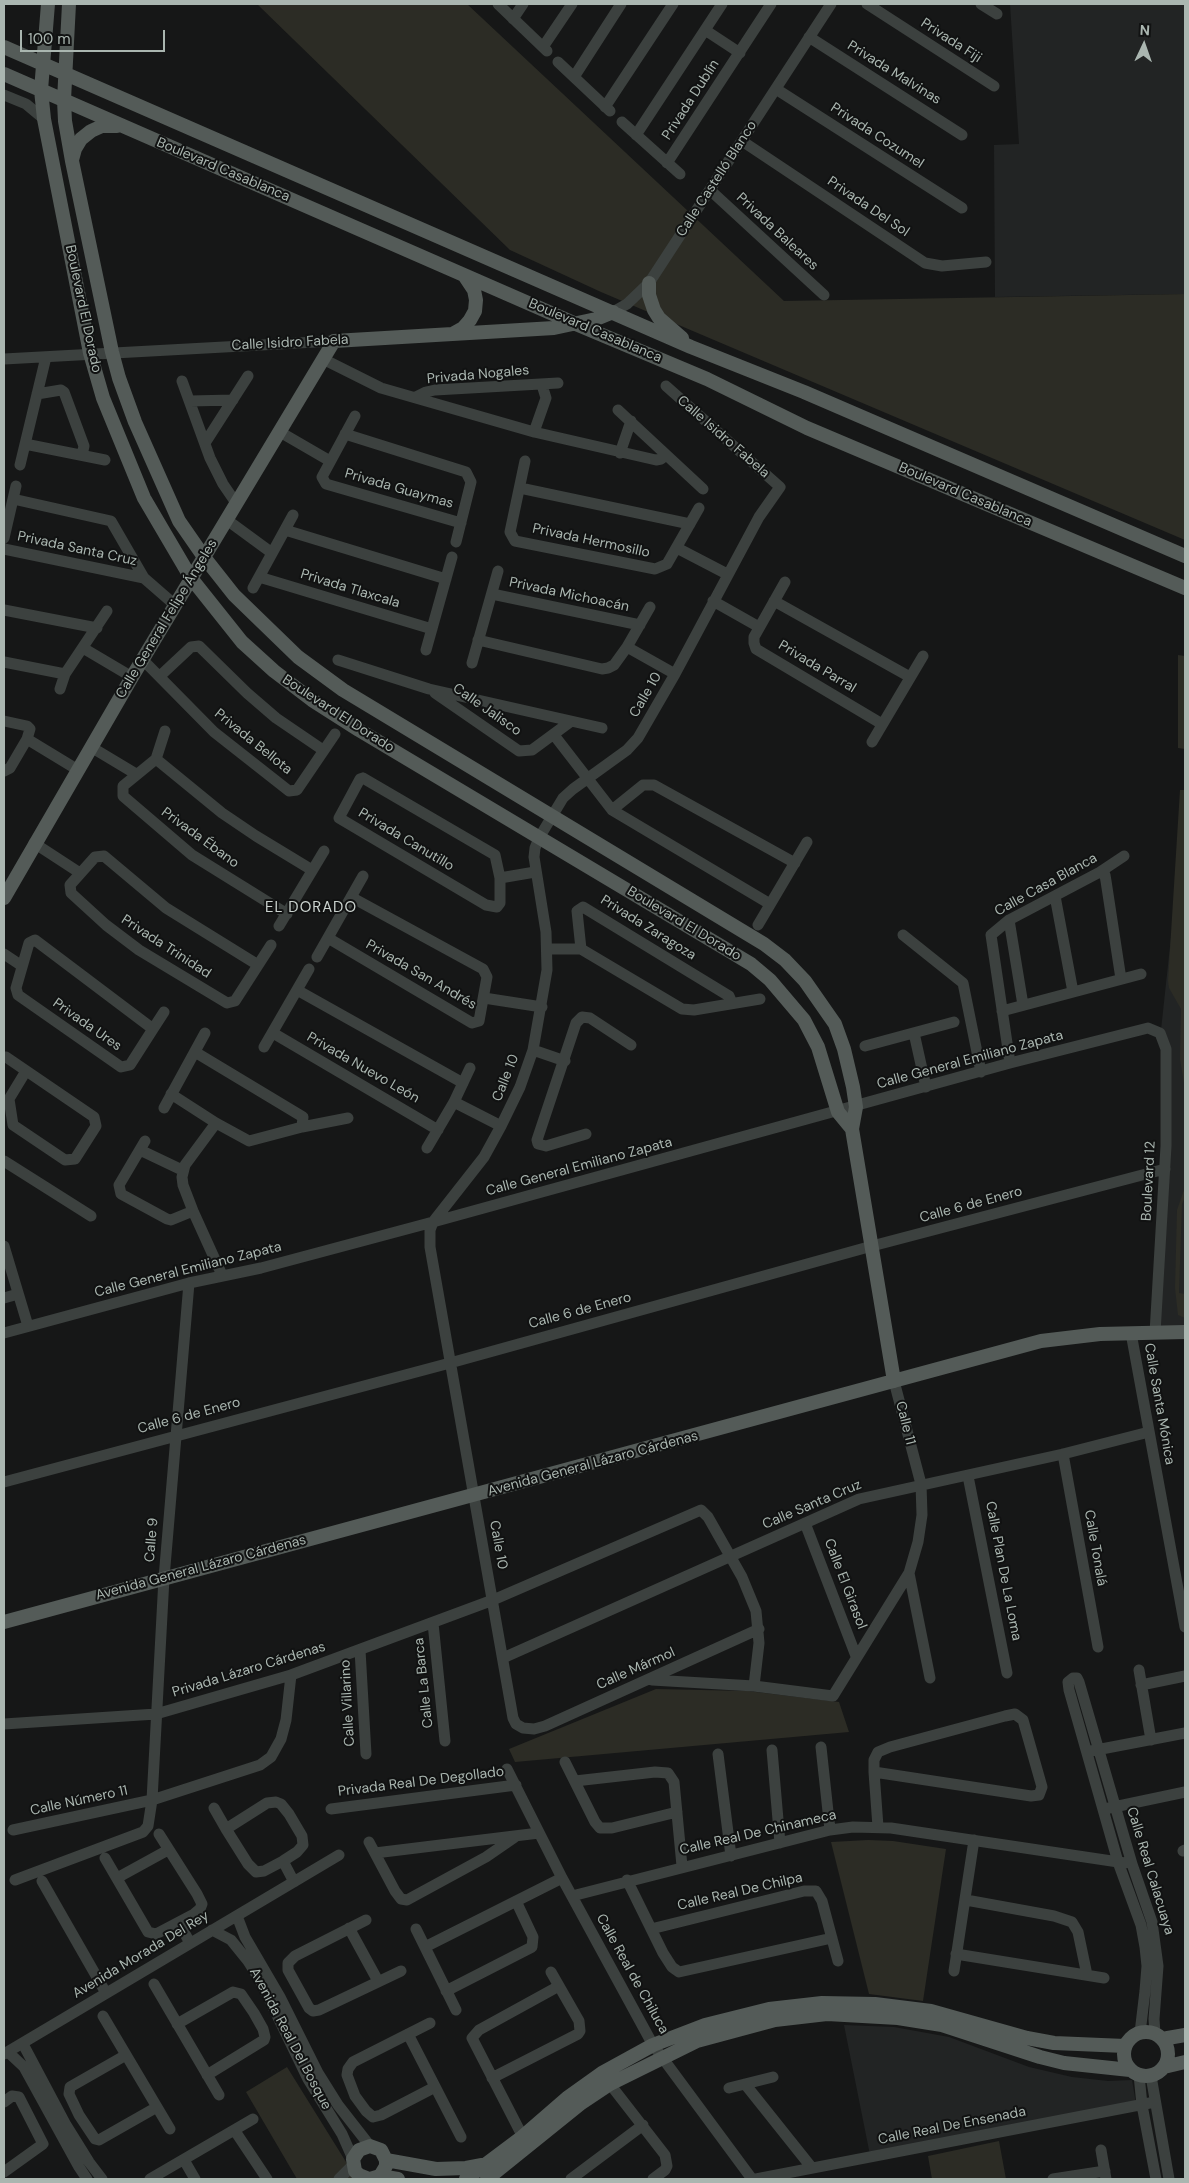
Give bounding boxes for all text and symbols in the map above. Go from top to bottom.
street label: Privada Fiji [917,15,985,67]
scale bar [22,20,168,52]
north arrow [1119,20,1169,70]
text: N [1139,21,1150,39]
text: 100 m [28,29,71,49]
street label: Privada Malvinas [844,37,944,109]
street label: Privada Dublín [659,57,723,143]
street label: Privada Cozumel [827,100,927,172]
street label: Calle Castelló Blanco [673,118,761,240]
street label: Boulevard Casablanca [154,134,292,206]
street label: Privada Del Sol [824,173,912,241]
street label: Privada Baleares [732,190,822,274]
street label: Boulevard El Dorado [61,244,105,374]
street label: Boulevard Casablanca [526,295,664,367]
street label: Calle Isidro Fabela [231,332,349,354]
street label: Privada Nogales [426,362,530,388]
street label: Calle Isidro Fabela [673,392,773,482]
street label: Boulevard Casablanca [896,459,1034,531]
street label: Privada Guaymas [343,465,455,513]
street label: Privada Hermosillo [531,520,651,562]
street label: Privada Santa Cruz [16,528,138,570]
street label: Calle General Felipe Ángeles [113,536,221,702]
street label: Privada Tlaxcala [298,566,402,612]
street label: Privada Michoacán [507,574,631,616]
street label: Privada Parral [775,637,859,697]
street label: Calle 10 [626,669,666,721]
street label: Boulevard El Dorado [279,672,397,756]
street label: Calle Jalisco [449,680,525,740]
street label: Privada Bellota [211,706,295,778]
street label: Privada Ébano [158,804,242,872]
street label: Privada Canutillo [355,805,457,875]
street label: Calle Casa Blanca [992,850,1100,920]
street label: Boulevard El Dorado [624,883,744,965]
street label: Privada Zaragoza [597,892,699,964]
district label: EL DORADO [264,899,358,917]
street label: Privada Trinidad [118,912,214,982]
street label: Privada San Andrés [363,936,479,1014]
street label: Privada Ures [49,995,125,1055]
street label: Calle General Emiliano Zapata [875,1027,1065,1093]
street label: Privada Nuevo León [304,1029,422,1107]
street label: Calle 10 [489,1052,523,1104]
street label: Calle General Emiliano Zapata [484,1134,674,1200]
street label: Boulevard 12 [1139,1141,1159,1221]
street label: Calle 6 de Enero [918,1183,1024,1227]
street label: Calle General Emiliano Zapata [93,1239,283,1301]
street label: Calle 6 de Enero [527,1289,633,1333]
street label: Calle Santa Mónica [1140,1342,1178,1466]
street label: Calle 6 de Enero [136,1394,242,1438]
street label: Calle 11 [891,1399,919,1447]
street label: Avenida General Lázaro Cárdenas [486,1428,700,1500]
street label: Calle Santa Cruz [760,1477,864,1533]
street label: Calle Plan De La Loma [981,1500,1025,1642]
street label: Calle Tonalá [1080,1509,1110,1587]
street label: Calle 9 [142,1517,162,1563]
street label: Calle 10 [485,1519,511,1571]
street label: Avenida General Lázaro Cárdenas [94,1532,308,1604]
street label: Calle El Girasol [820,1536,870,1632]
street label: Calle La Barca [411,1637,437,1729]
street label: Privada Lázaro Cárdenas [170,1639,328,1701]
street label: Calle Mármol [594,1644,678,1694]
street label: Calle Villarino [337,1659,359,1747]
street label: Privada Real De Degollado [337,1763,505,1801]
street label: Calle Número 11 [29,1782,129,1820]
street label: Calle Real Calacuaya [1123,1805,1177,1937]
street label: Calle Real De Chinameca [678,1807,838,1859]
street label: Calle Real De Chilpa [676,1869,804,1915]
street label: Avenida Morada Del Rey [70,1908,212,2002]
street label: Calle Real de Chiluca [592,1911,672,2037]
street label: Avenida Real Del Bosque [245,1965,335,2113]
street label: Calle Real De Ensenada [877,2103,1027,2149]

